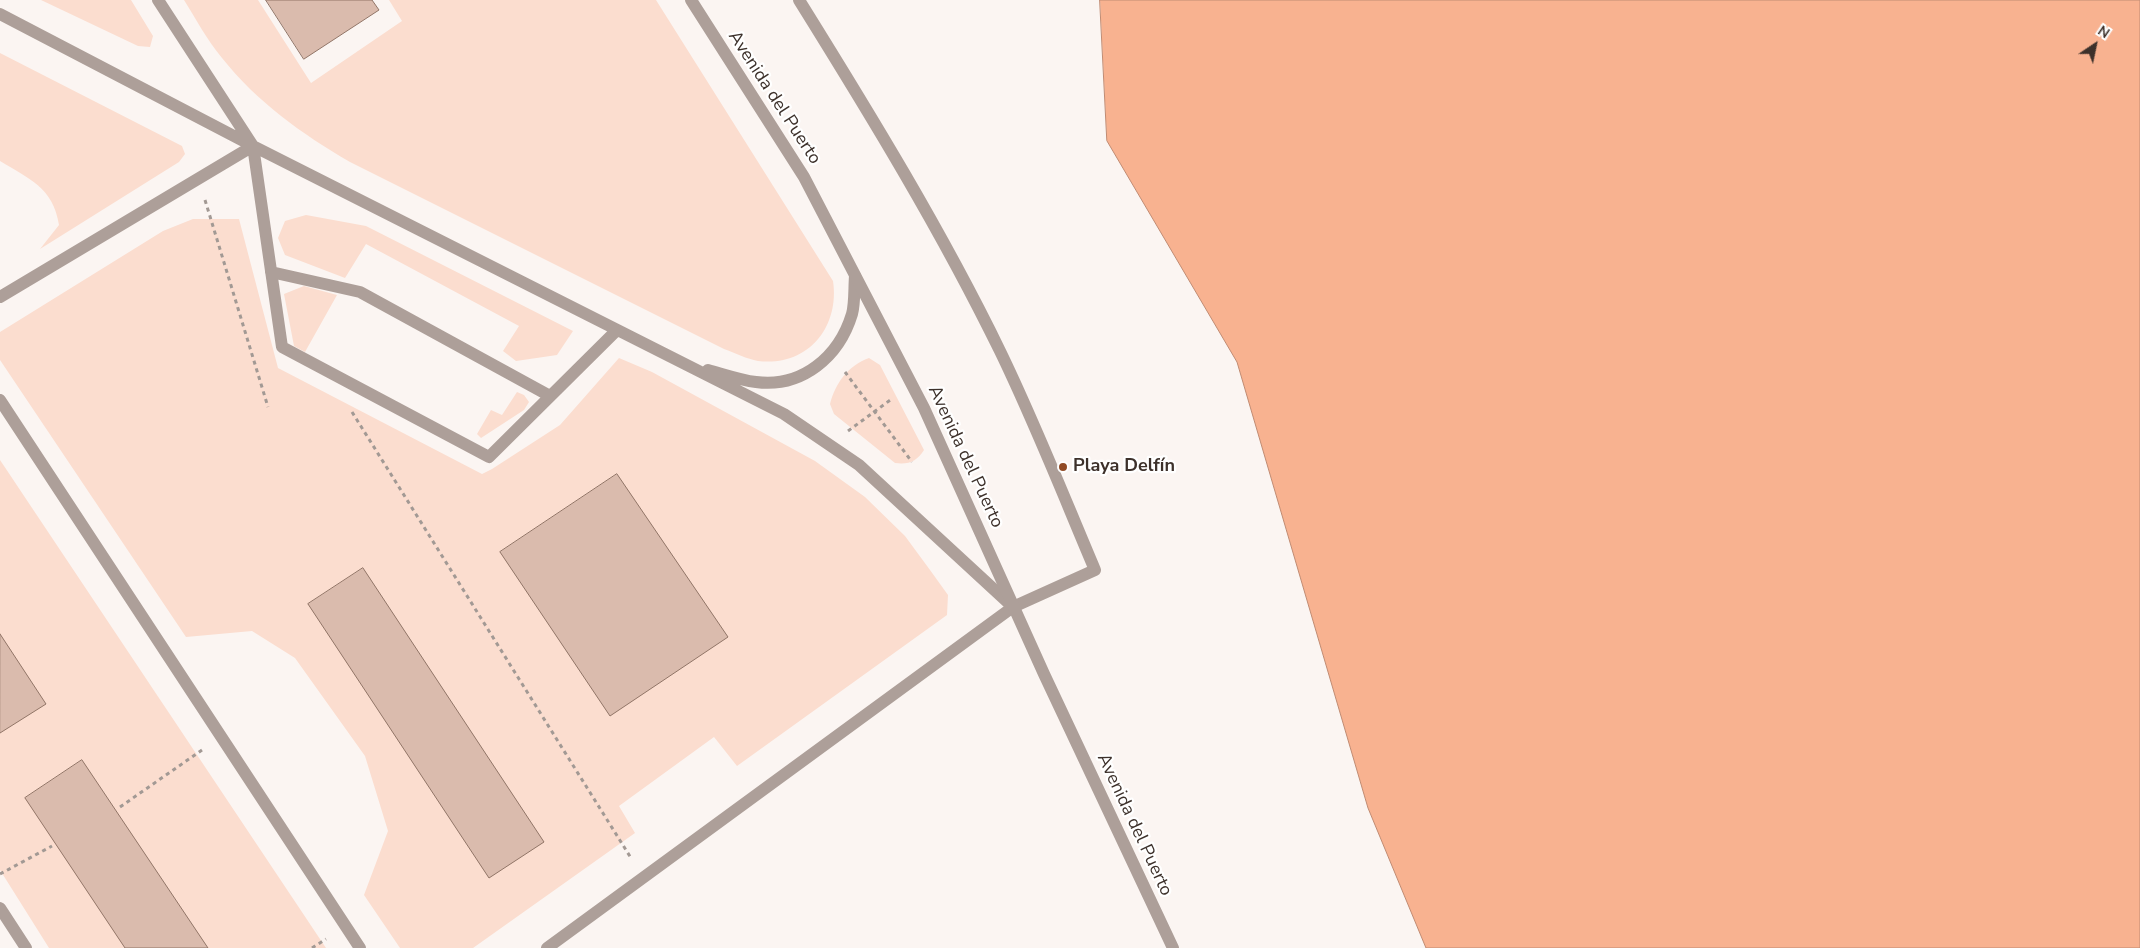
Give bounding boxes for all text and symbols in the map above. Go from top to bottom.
north arrow [2070,20,2120,70]
text: N [2094,21,2113,43]
street label: Avenida del Puerto [723,27,825,169]
street label: Avenida del Puerto [923,382,1007,532]
place label: Playa Delfín [1073,456,1175,478]
marker: Playa Delfín [1057,461,1069,473]
street label: Avenida del Puerto [1092,750,1176,900]

